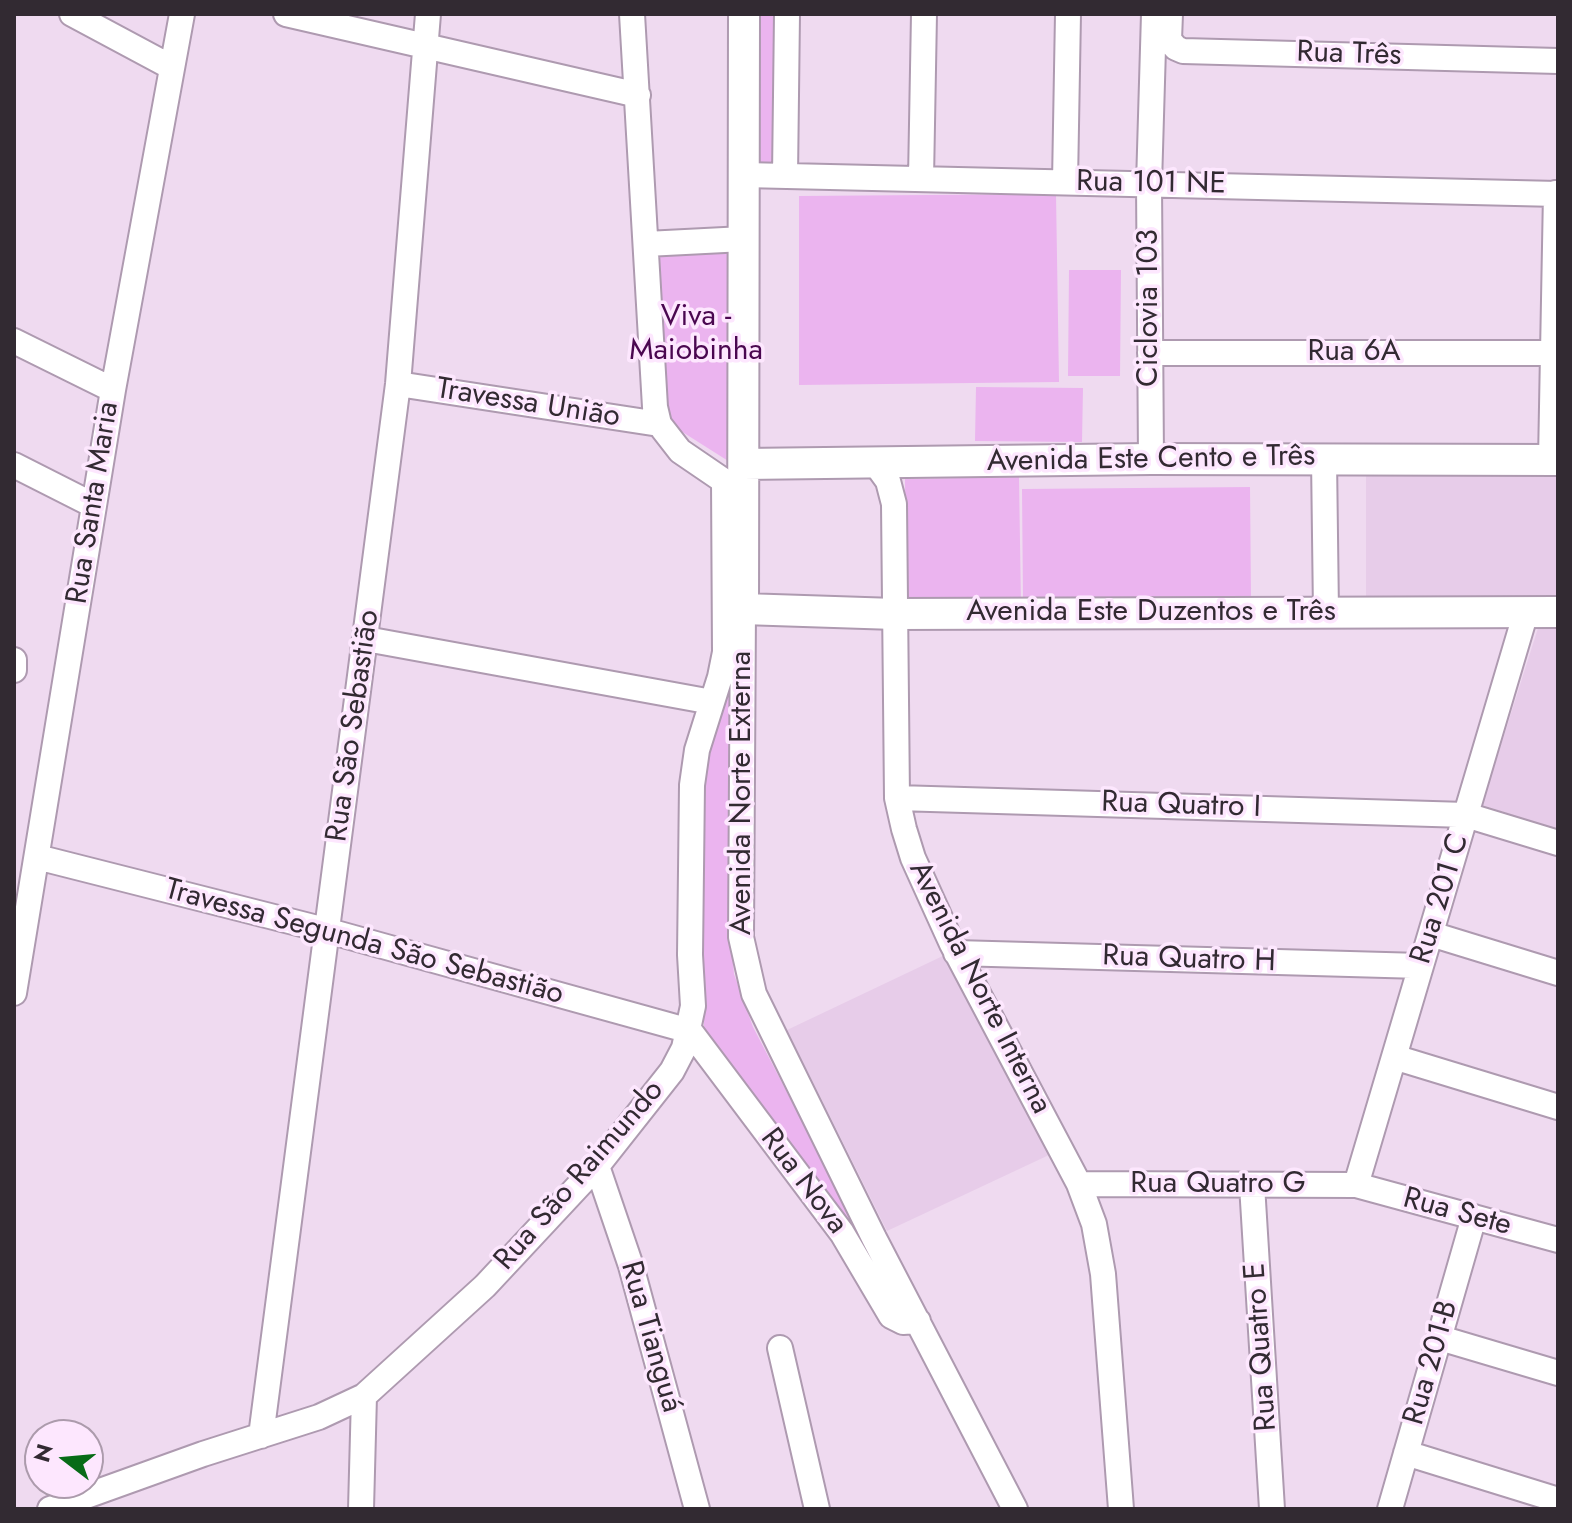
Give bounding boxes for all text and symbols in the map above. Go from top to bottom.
street label: Rua Três [1296,35,1402,75]
street label: Rua 101 NE [1076,165,1226,203]
street label: Ciclovia 103 [1132,229,1168,387]
park label: Viva - Maiobinha [629,300,763,370]
street label: Rua 6A [1307,335,1401,371]
street label: Travessa União [434,372,622,436]
street label: Rua Santa Maria [60,399,128,607]
street label: Avenida Este Cento e Três [986,439,1316,481]
street label: Avenida Este Duzentos e Três [966,595,1336,631]
street label: Rua São Sebastião [320,608,388,844]
street label: Avenida Norte Externa [725,651,761,935]
street label: Rua Quatro I [1101,785,1261,827]
street label: Rua 201 C [1404,830,1478,968]
street label: Avenida Norte Interna [900,856,1058,1120]
street label: Travessa Segunda São Sebastião [161,872,567,1014]
street label: Rua Quatro H [1102,939,1276,981]
street label: Rua São Raimundo [488,1074,672,1278]
street label: Rua Nova [752,1122,854,1242]
street label: Rua Quatro G [1130,1167,1306,1203]
street label: Rua Sete [1399,1181,1515,1245]
street label: Rua Tianguá [611,1257,689,1417]
street label: Rua Quatro E [1238,1262,1286,1432]
street label: Rua 201-B [1397,1297,1467,1429]
north arrow [24,1419,104,1499]
text: N [25,1440,61,1466]

